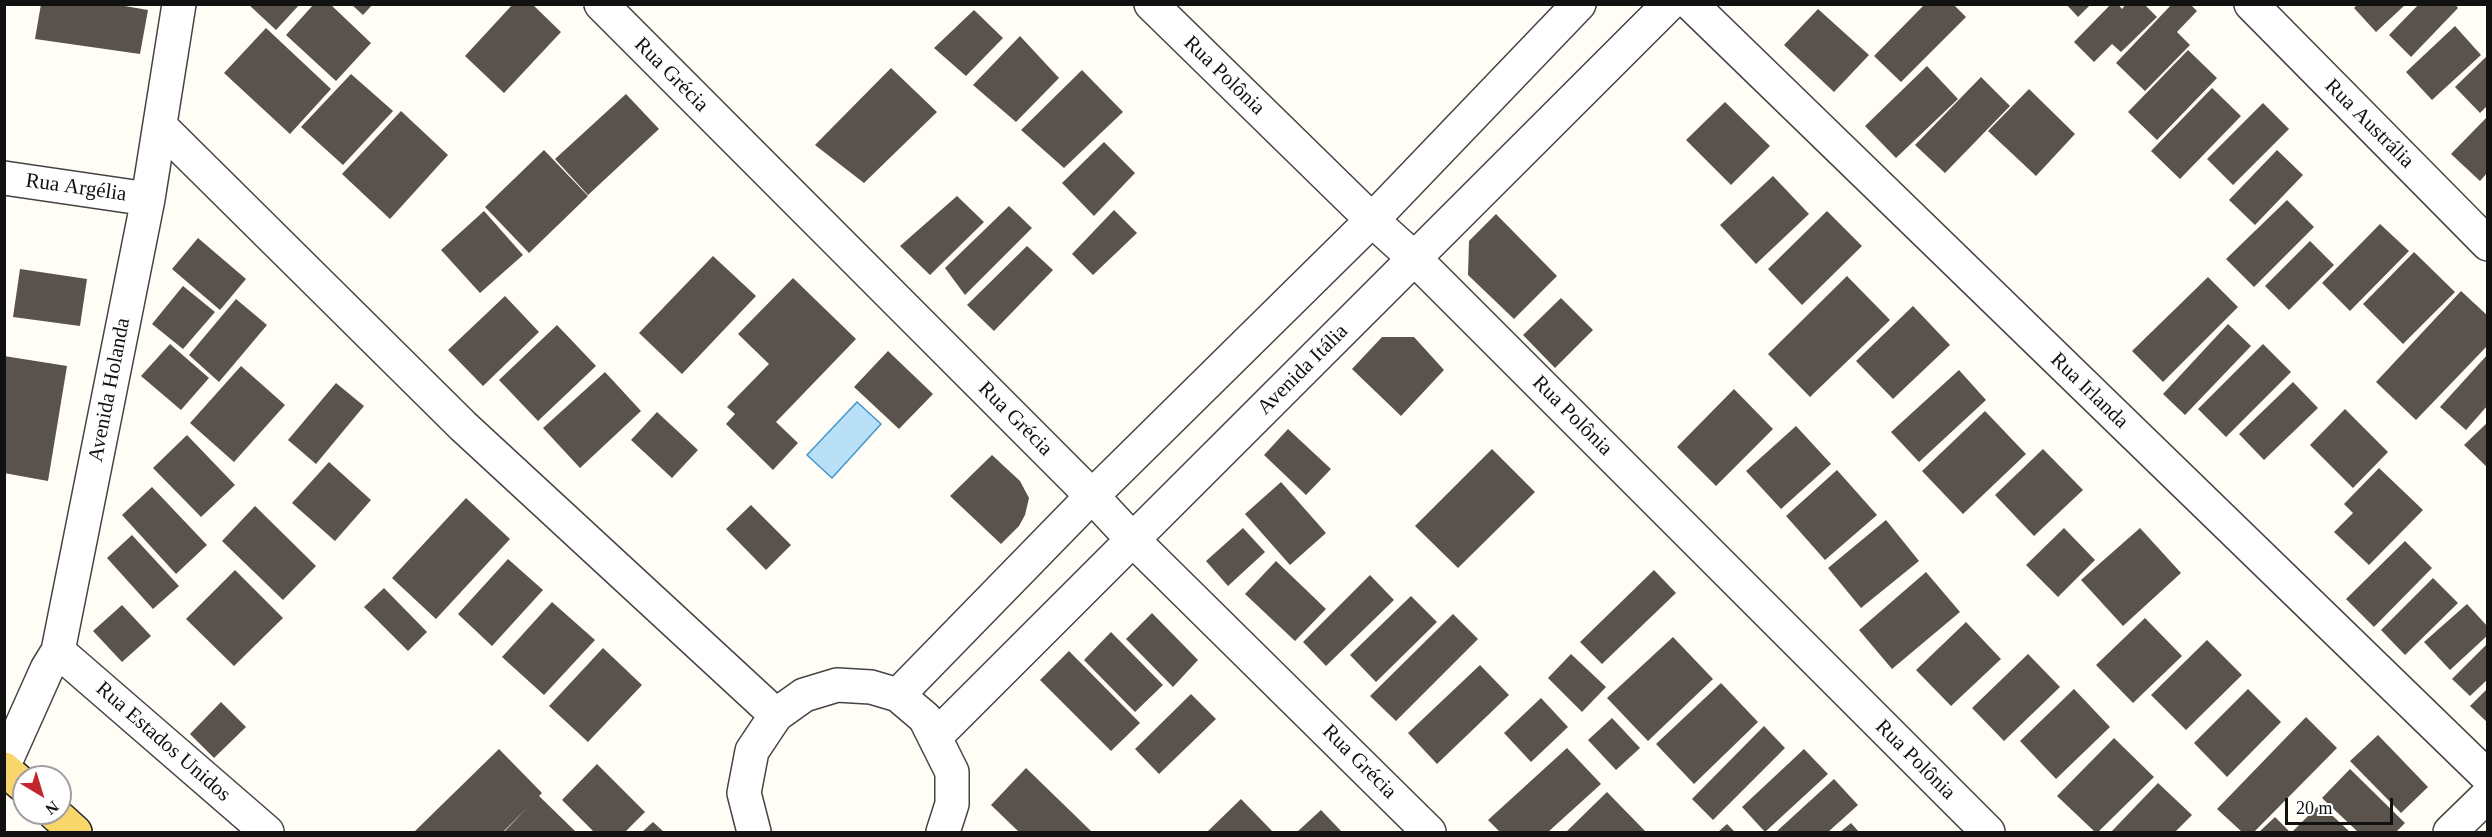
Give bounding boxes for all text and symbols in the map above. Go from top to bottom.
street label: Rua Polônia [1178,31,1270,121]
street label: Rua Grécia [628,32,714,118]
street label: Rua Austrália [2319,74,2419,174]
street label: Rua Argélia [24,168,128,208]
street label: Avenida Holanda [84,316,136,464]
street label: Avenida Itália [1252,319,1354,421]
street label: Rua Irlanda [2045,348,2133,434]
street label: Rua Polônia [1527,371,1617,461]
street label: Rua Grécia [972,376,1058,462]
street label: Rua Estados Unidos [90,677,236,807]
street label: Rua Polônia [1870,715,1960,805]
street label: Rua Grécia [1316,719,1402,805]
north arrow [12,765,72,825]
scale bar [2288,786,2396,824]
text: N [42,798,62,818]
text: 20 m [2296,798,2333,818]

